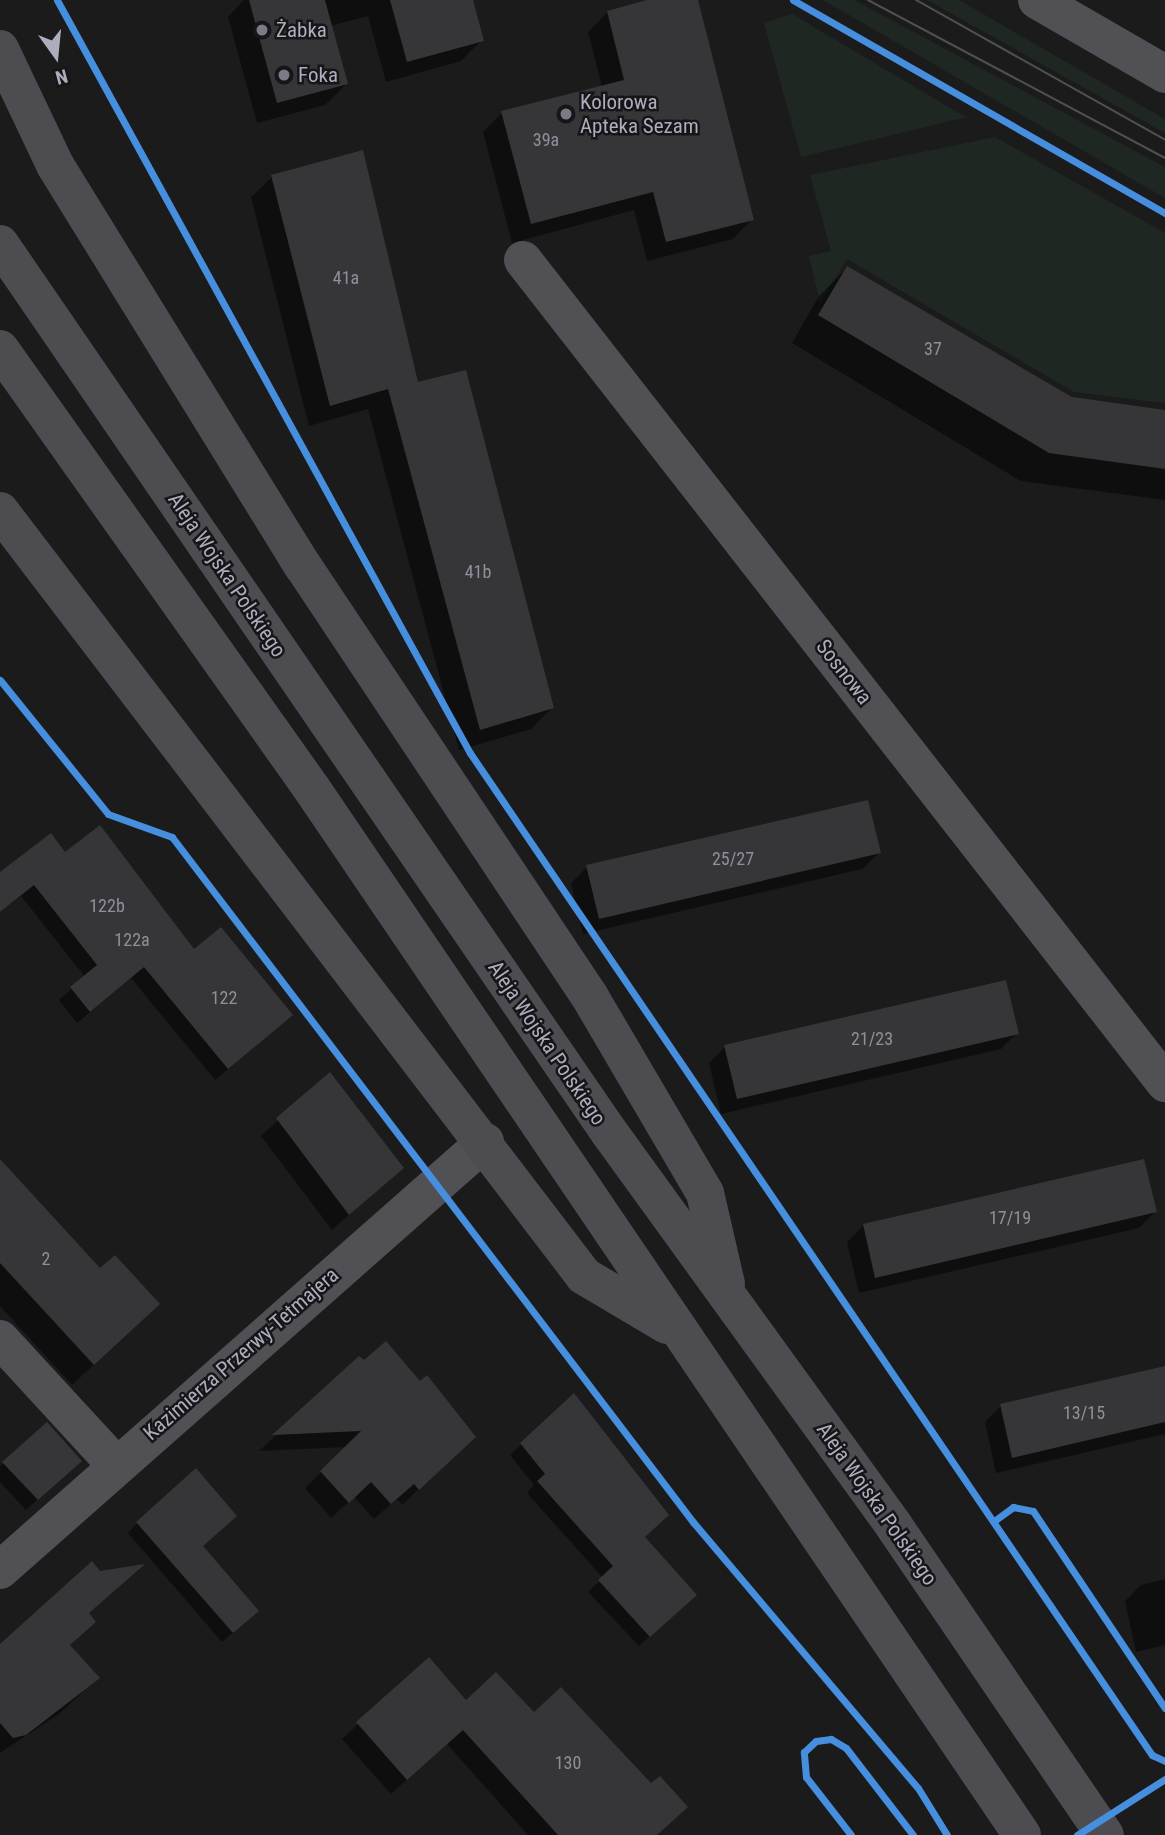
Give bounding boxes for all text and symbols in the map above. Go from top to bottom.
place label: Żabka [276,17,327,43]
north arrow [21,21,91,91]
marker: Żabka [254,22,270,38]
place label: Foka [298,62,338,88]
text: N [53,64,70,89]
marker: Foka [276,67,292,83]
place label: Kolorowa Apteka Sezam [580,89,699,139]
marker: Kolorowa Apteka Sezam [558,106,574,122]
house number: 39a [533,129,559,151]
house number: 41a [333,267,359,289]
house number: 37 [924,338,942,360]
street label: Aleja Wojska Polskiego [163,488,291,662]
house number: 41b [465,561,491,583]
street label: Sosnowa [811,635,877,709]
house number: 25/27 [712,848,754,870]
house number: 122b [89,895,125,917]
house number: 122a [114,929,150,951]
street label: Aleja Wojska Polskiego [483,956,611,1130]
house number: 122 [211,987,237,1009]
house number: 21/23 [851,1028,893,1050]
house number: 17/19 [989,1207,1031,1229]
house number: 2 [42,1248,50,1270]
street label: Kazimierza Przerwy-Tetmajera [138,1262,344,1446]
house number: 13/15 [1063,1402,1105,1424]
street label: Aleja Wojska Polskiego [811,1418,943,1590]
house number: 130 [555,1752,581,1774]

